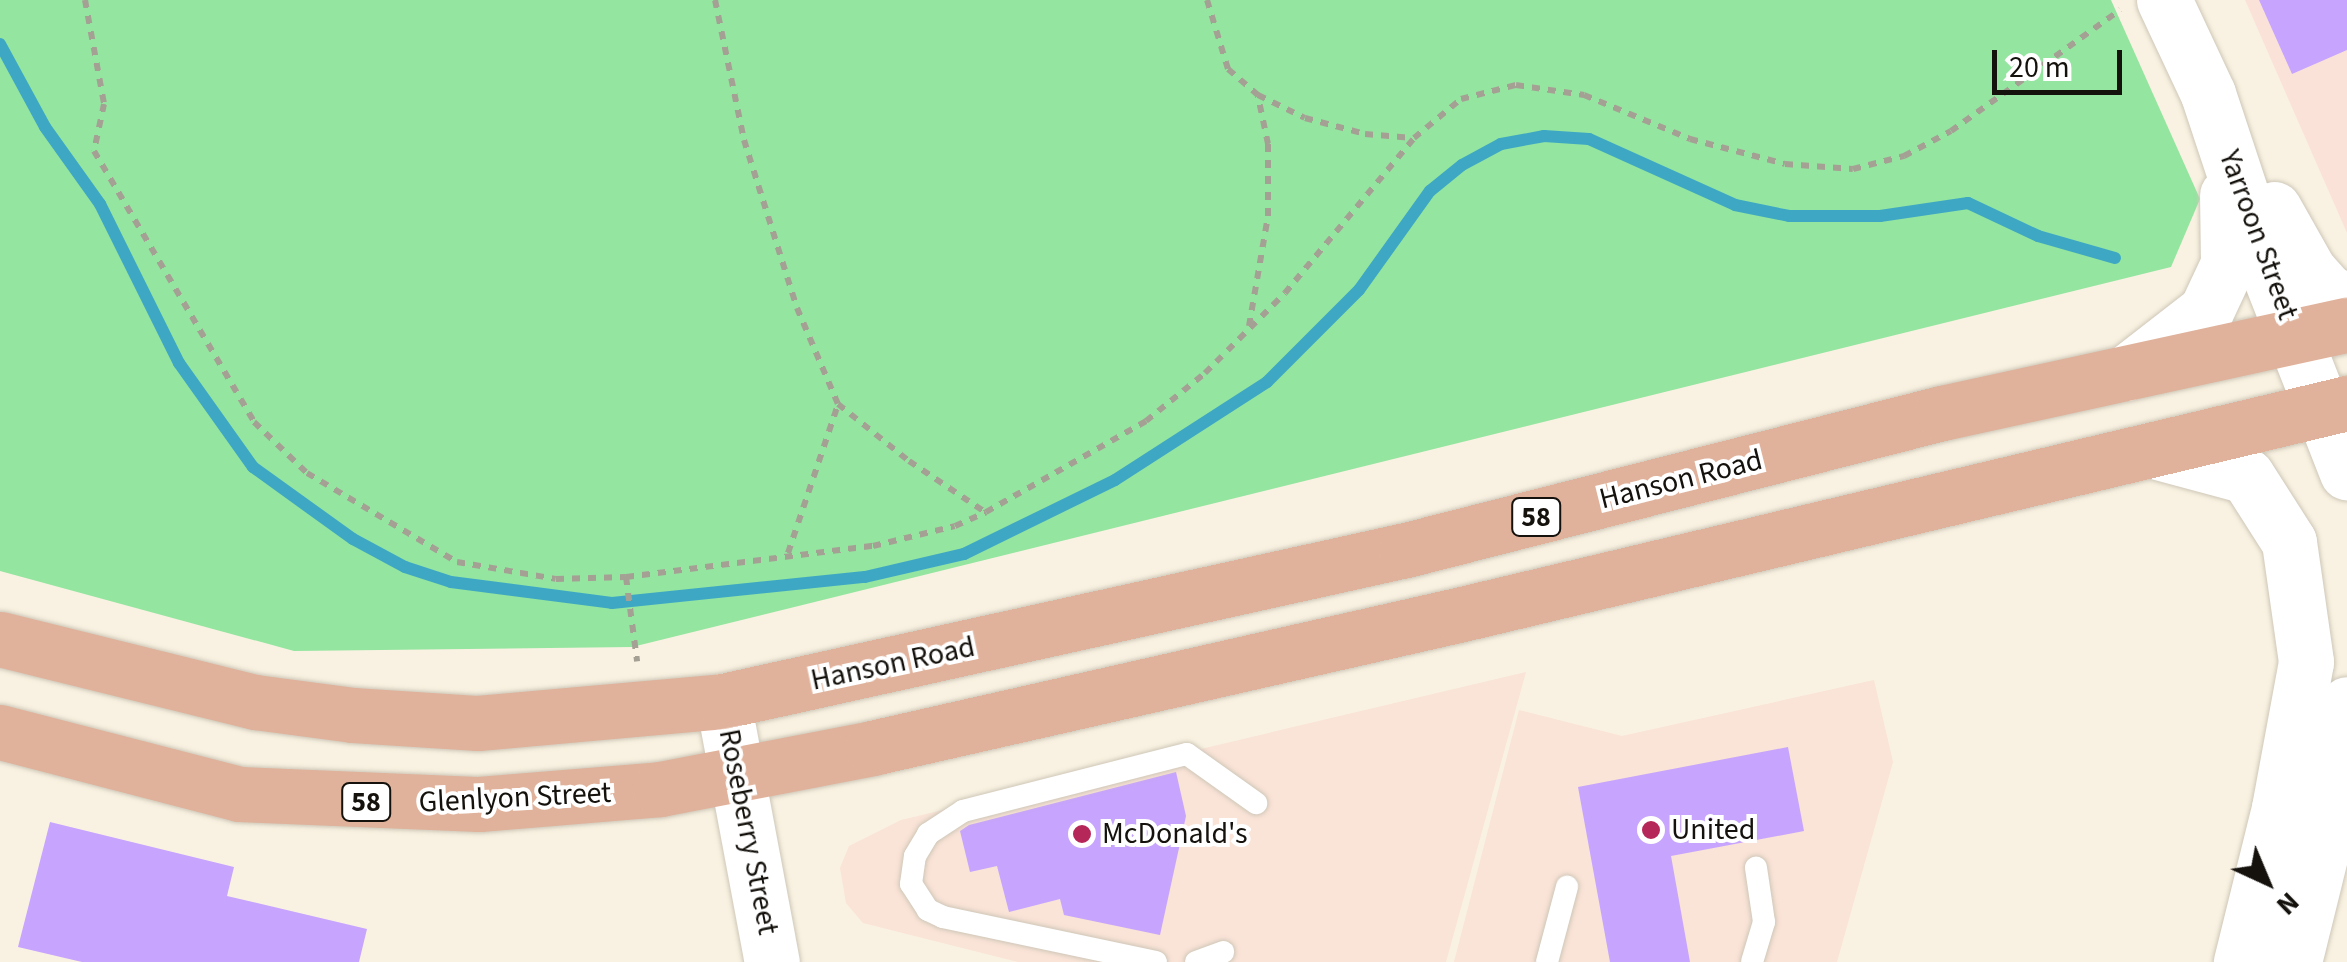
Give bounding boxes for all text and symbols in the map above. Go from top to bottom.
scale bar [1997,30,2127,92]
text: 20 m [2009,46,2070,89]
street label: Yarroon Street [2211,145,2305,325]
street label: Hanson Road [1596,442,1766,518]
road number: 58 [1511,494,1561,540]
street label: Hanson Road [808,629,978,699]
street label: Roseberry Street [710,726,786,938]
street label: Glenlyon Street [418,775,612,821]
road number: 58 [341,779,391,825]
place label: United [1671,812,1755,848]
place label: McDonald's [1102,816,1247,852]
marker: United [1640,819,1662,841]
marker: McDonald's [1071,823,1093,845]
north arrow [2217,832,2317,932]
text: N [2267,883,2308,924]

